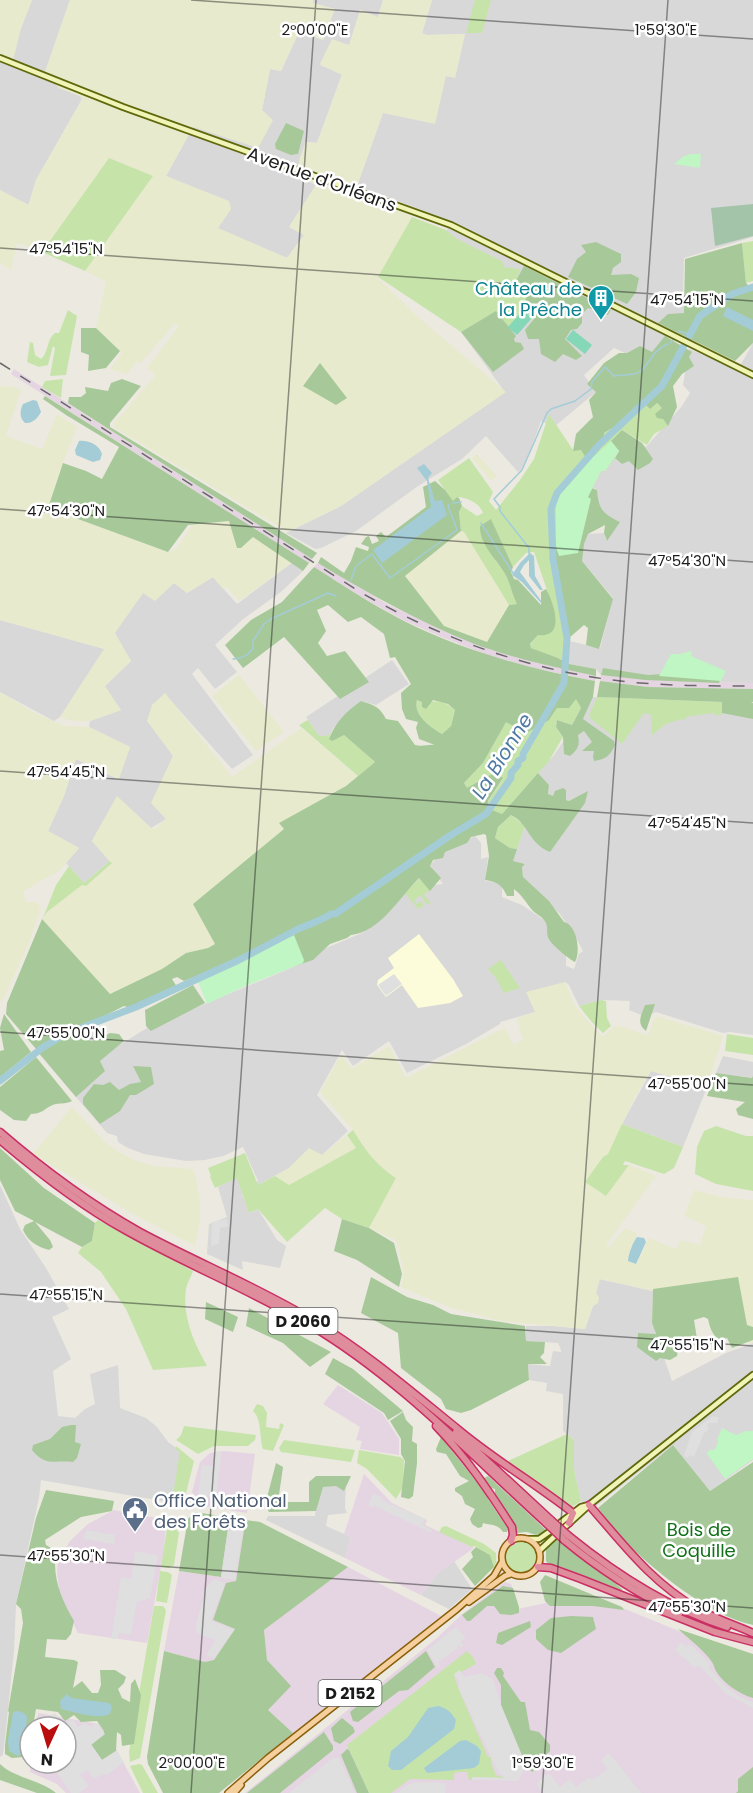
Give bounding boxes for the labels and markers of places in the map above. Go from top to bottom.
place label: Château de la Prêche [475,276,582,322]
building icon: Château de la Prêche [586,283,616,321]
place label: Office National des Forêts [154,1488,287,1534]
public building icon: Office National des Forêts [120,1495,150,1533]

